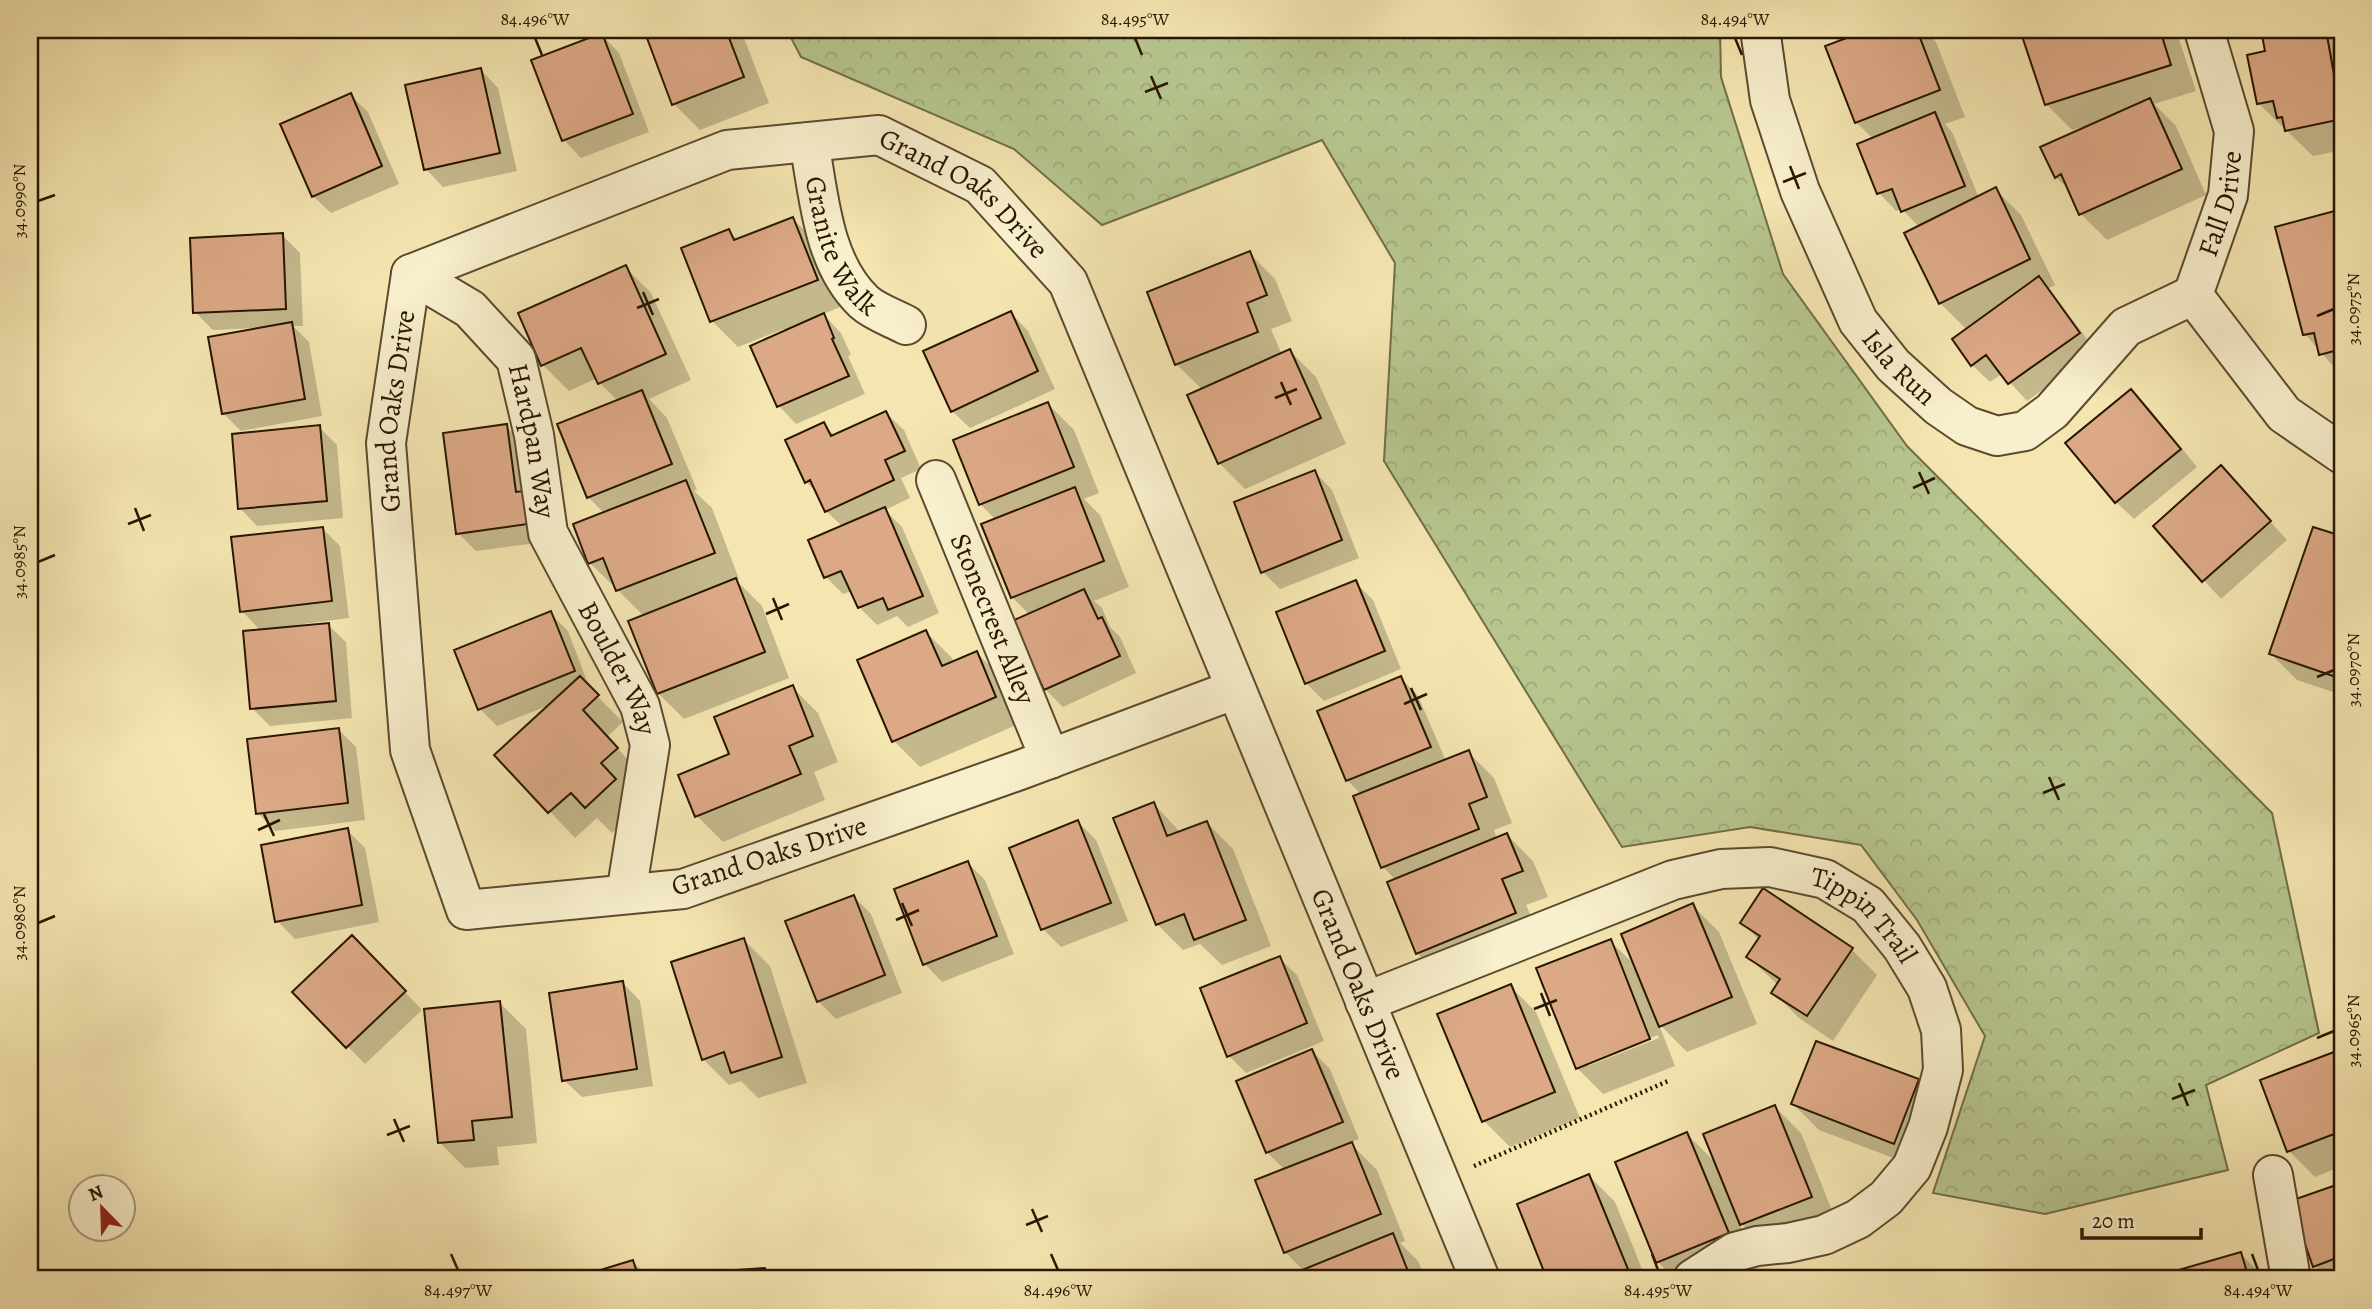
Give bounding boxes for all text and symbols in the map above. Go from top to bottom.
text: 84.496°W [500,7,570,31]
text: 84.495°W [1101,7,1170,31]
text: 84.494°W [1700,7,1770,31]
street label: Grand Oaks Drive [873,119,1057,267]
street label: Fall Drive [2189,149,2251,262]
text: 34.0990°N [7,163,31,239]
street label: Granite Walk [796,173,885,325]
text: 34.0975°N [2341,273,2365,345]
street label: Grand Oaks Drive [367,307,424,514]
street label: Isla Run [1853,321,1945,414]
street label: Hardpan Way [499,360,565,521]
text: 34.0985°N [7,525,31,599]
street label: Stonecrest Alley [941,528,1045,710]
street label: Boulder Way [569,595,666,739]
text: 34.0970°N [2341,633,2365,707]
street label: Grand Oaks Drive [666,806,872,906]
street label: Tippin Trail [1808,858,1926,970]
street label: Grand Oaks Drive [1302,883,1415,1086]
text: 34.0980°N [7,885,31,961]
text: 34.0965°N [2341,994,2365,1068]
north arrow [66,1172,136,1242]
text: N [84,1179,107,1208]
scale bar [2082,1197,2200,1241]
text: 20 m [2092,1207,2135,1235]
text: 84.497°W [424,1278,492,1302]
text: 84.496°W [1023,1278,1093,1302]
text: 84.495°W [1624,1278,1693,1302]
text: 84.494°W [2223,1278,2293,1302]

